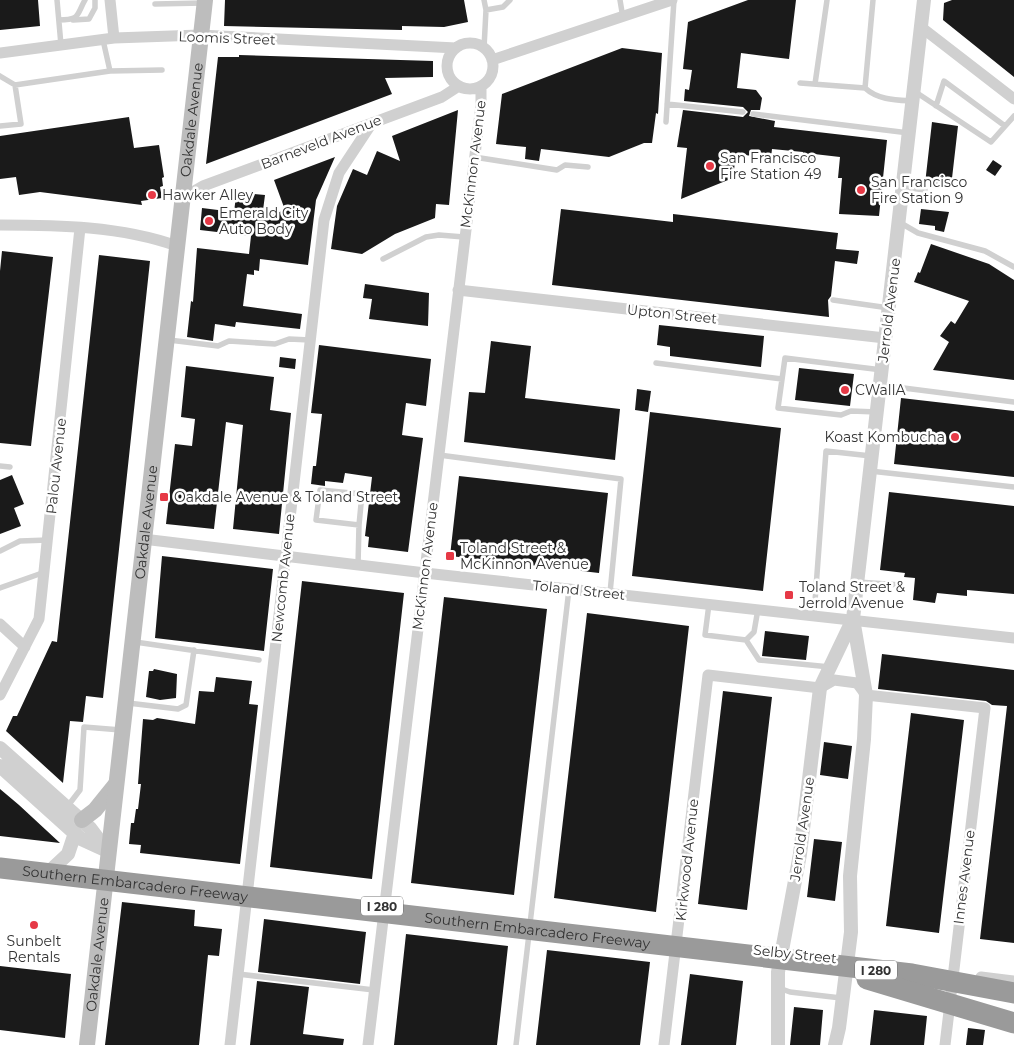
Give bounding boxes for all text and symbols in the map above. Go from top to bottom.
street label: Loomis Street [178,27,276,49]
street label: Oakdale Avenue [176,62,207,178]
street label: McKinnon Avenue [456,99,490,229]
street label: Barneveld Avenue [258,111,384,173]
place label: San Francisco Fire Station 49 [720,149,822,183]
marker: San Francisco Fire Station 49 [704,160,716,172]
place label: San Francisco Fire Station 9 [871,173,968,207]
marker: San Francisco Fire Station 9 [855,184,867,196]
place label: Hawker Alley [162,186,254,204]
marker: Hawker Alley [146,189,158,201]
place label: Emerald City Auto Body [219,204,309,238]
marker: Emerald City Auto Body [203,215,215,227]
street label: Jerrold Avenue [874,257,904,364]
street label: Upton Street [626,300,718,328]
place label: CWallA [855,381,906,399]
marker: CWallA [839,384,851,396]
street label: Palou Avenue [42,417,70,515]
place label: Koast Kombucha [825,428,945,446]
marker: Koast Kombucha [949,431,961,443]
street label: Oakdale Avenue [131,464,161,580]
place label: Oakdale Avenue & Toland Street [174,488,399,506]
marker: Oakdale Avenue & Toland Street [158,491,170,503]
street label: McKinnon Avenue [408,501,442,631]
street label: Newcomb Avenue [267,513,299,643]
place label: Toland Street & McKinnon Avenue [460,539,589,573]
marker: Toland Street & McKinnon Avenue [444,550,456,562]
street label: Toland Street [532,576,627,604]
place label: Toland Street & Jerrold Avenue [798,578,906,612]
marker: Toland Street & Jerrold Avenue [783,589,795,601]
street label: Jerrold Avenue [786,776,818,883]
street label: Kirkwood Avenue [672,798,702,922]
street label: Innes Avenue [949,829,979,925]
street label: Southern Embarcadero Freeway [21,862,249,906]
road number: I 280 [361,896,403,916]
street label: Oakdale Avenue [82,897,113,1013]
street label: Southern Embarcadero Freeway [424,908,652,953]
marker: Sunbelt Rentals [28,919,40,931]
place label: Sunbelt Rentals [7,932,62,966]
street label: Selby Street [752,941,838,967]
road number: I 280 [855,960,897,980]

